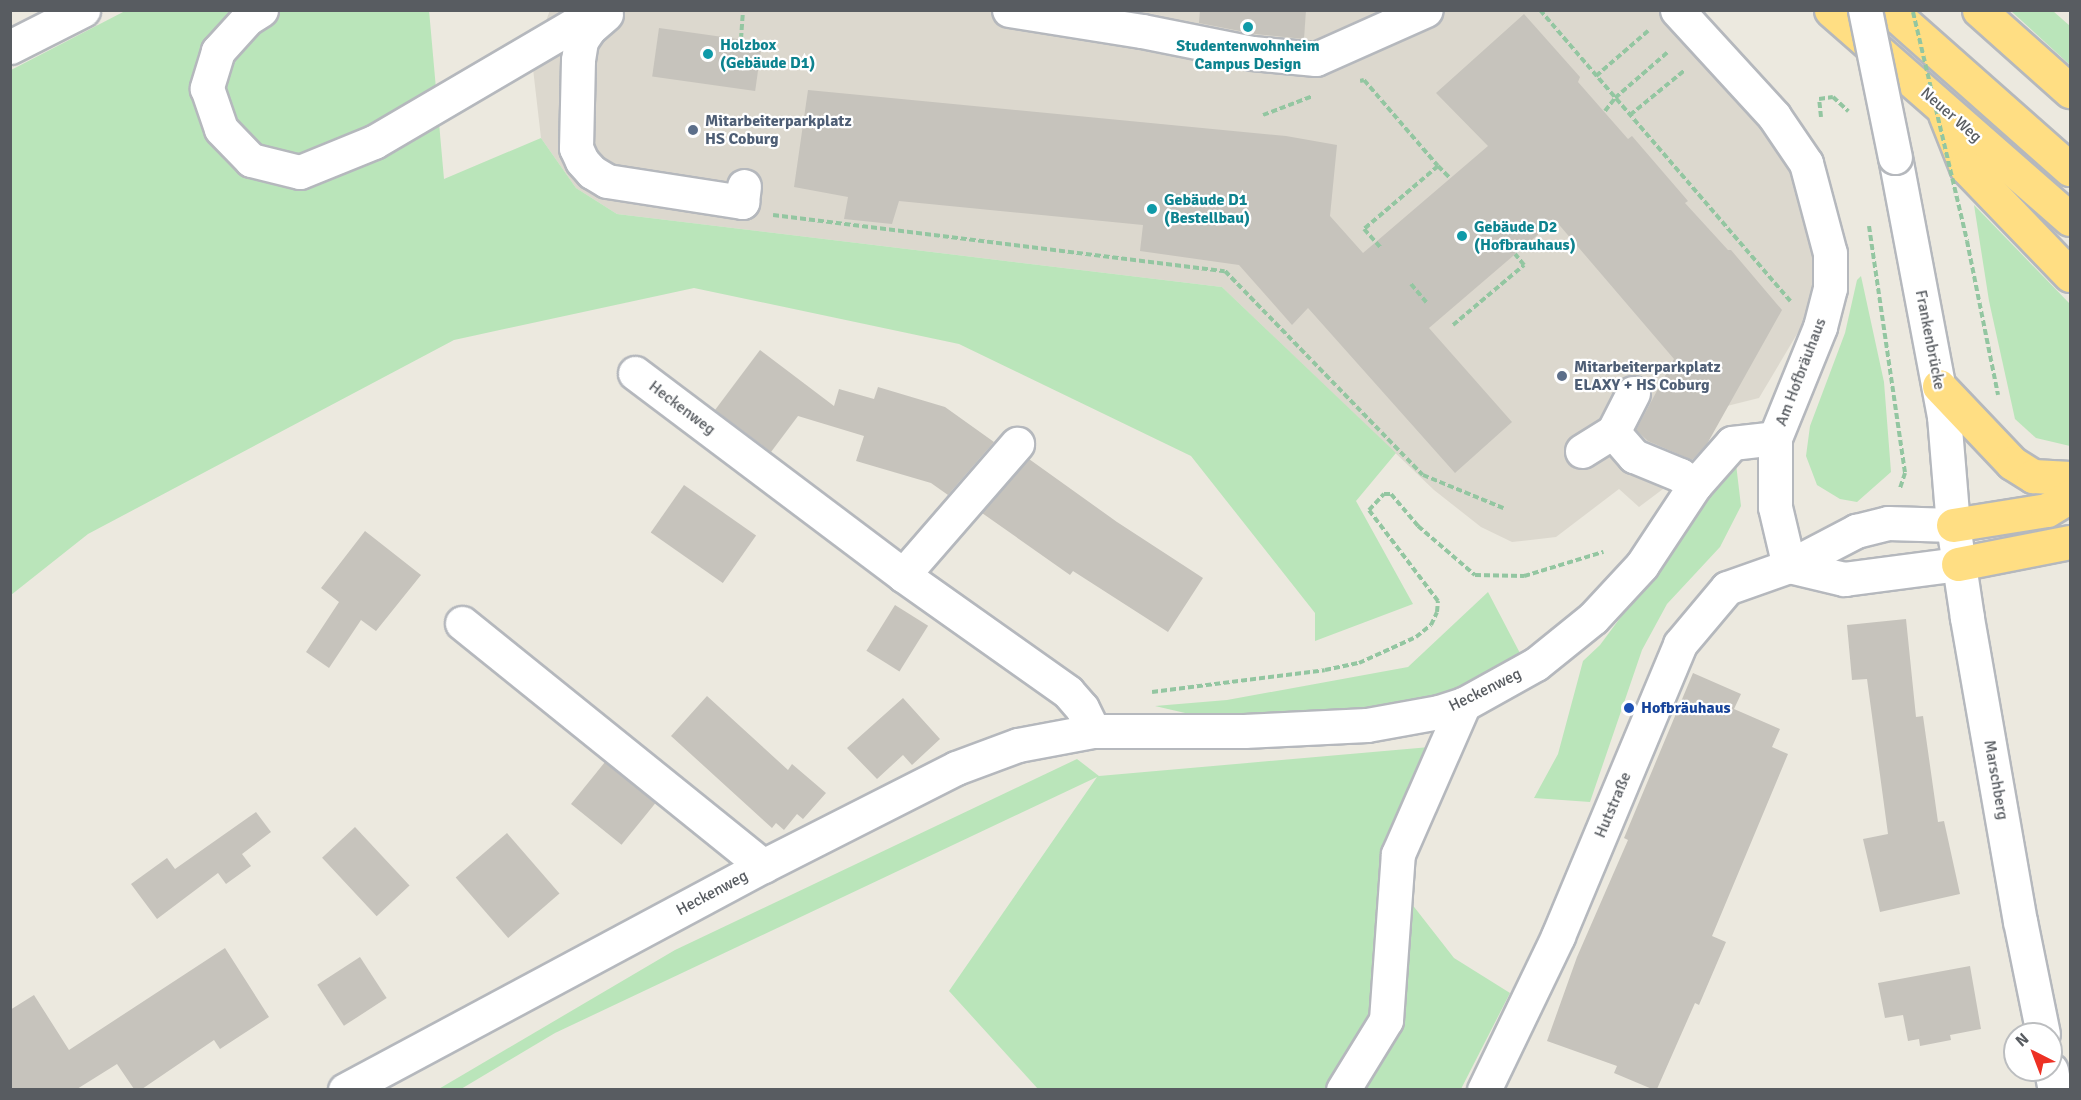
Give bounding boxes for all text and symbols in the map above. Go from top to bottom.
marker: Studentenwohnheim Campus Design [1241,20,1255,34]
place label: Holzbox (Gebäude D1) [720,35,815,73]
place label: Studentenwohnheim Campus Design [1176,36,1320,74]
marker: Holzbox (Gebäude D1) [701,47,715,61]
street label: Neuer Weg [1917,83,1985,147]
place label: Mitarbeiterparkplatz HS Coburg [705,111,852,149]
marker: Mitarbeiterparkplatz HS Coburg [686,123,700,137]
place label: Gebäude D1 (Bestellbau) [1164,190,1250,228]
marker: Gebäude D1 (Bestellbau) [1145,202,1159,216]
place label: Gebäude D2 (Hofbrauhaus) [1474,217,1576,255]
marker: Gebäude D2 (Hofbrauhaus) [1455,229,1469,243]
street label: Frankenbrücke [1911,288,1949,392]
street label: Am Hofbräuhaus [1772,315,1830,429]
place label: Mitarbeiterparkplatz ELAXY + HS Coburg [1574,357,1721,395]
marker: Mitarbeiterparkplatz ELAXY + HS Coburg [1555,369,1569,383]
street label: Heckenweg [645,377,719,439]
street label: Heckenweg [1446,664,1524,716]
place label: Hofbräuhaus [1641,698,1731,718]
marker: Hofbräuhaus [1622,701,1636,715]
street label: Marschberg [1980,739,2012,821]
street label: Hutstraße [1591,769,1635,841]
street label: Heckenweg [673,866,751,920]
north arrow [2003,1022,2063,1082]
text: N [2011,1029,2033,1051]

